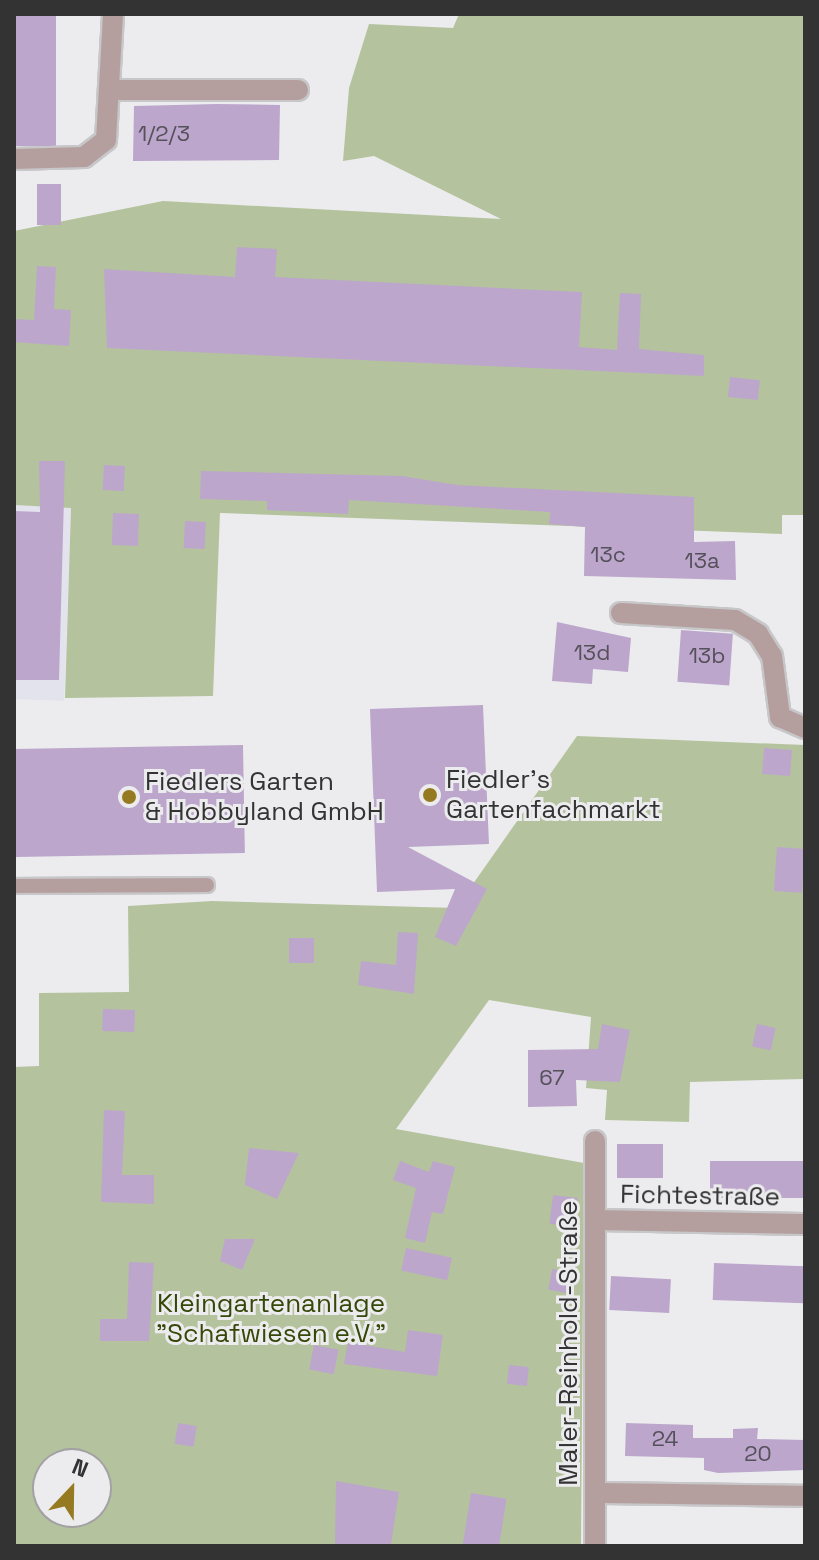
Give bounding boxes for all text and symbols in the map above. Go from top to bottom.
house number: 1/2/3 [138,121,190,147]
house number: 13c [590,542,626,568]
house number: 13a [684,548,720,574]
house number: 13d [574,640,610,666]
house number: 13b [689,643,725,669]
place label: Fiedler's Gartenfachmarkt [446,764,661,826]
place label: Fiedlers Garten & Hobbyland GmbH [145,766,384,828]
marker: Fiedler's Gartenfachmarkt [421,786,439,804]
marker: Fiedlers Garten & Hobbyland GmbH [120,788,138,806]
house number: 67 [539,1065,565,1091]
street label: Fichtestraße [620,1179,780,1213]
street label: Maler-Reinhold-Straße [553,1200,585,1486]
park label: Kleingartenanlage "Schafwiesen e.V." [156,1288,386,1350]
house number: 24 [652,1426,678,1452]
house number: 20 [744,1441,772,1467]
north arrow [32,1448,112,1528]
text: N [68,1452,92,1483]

